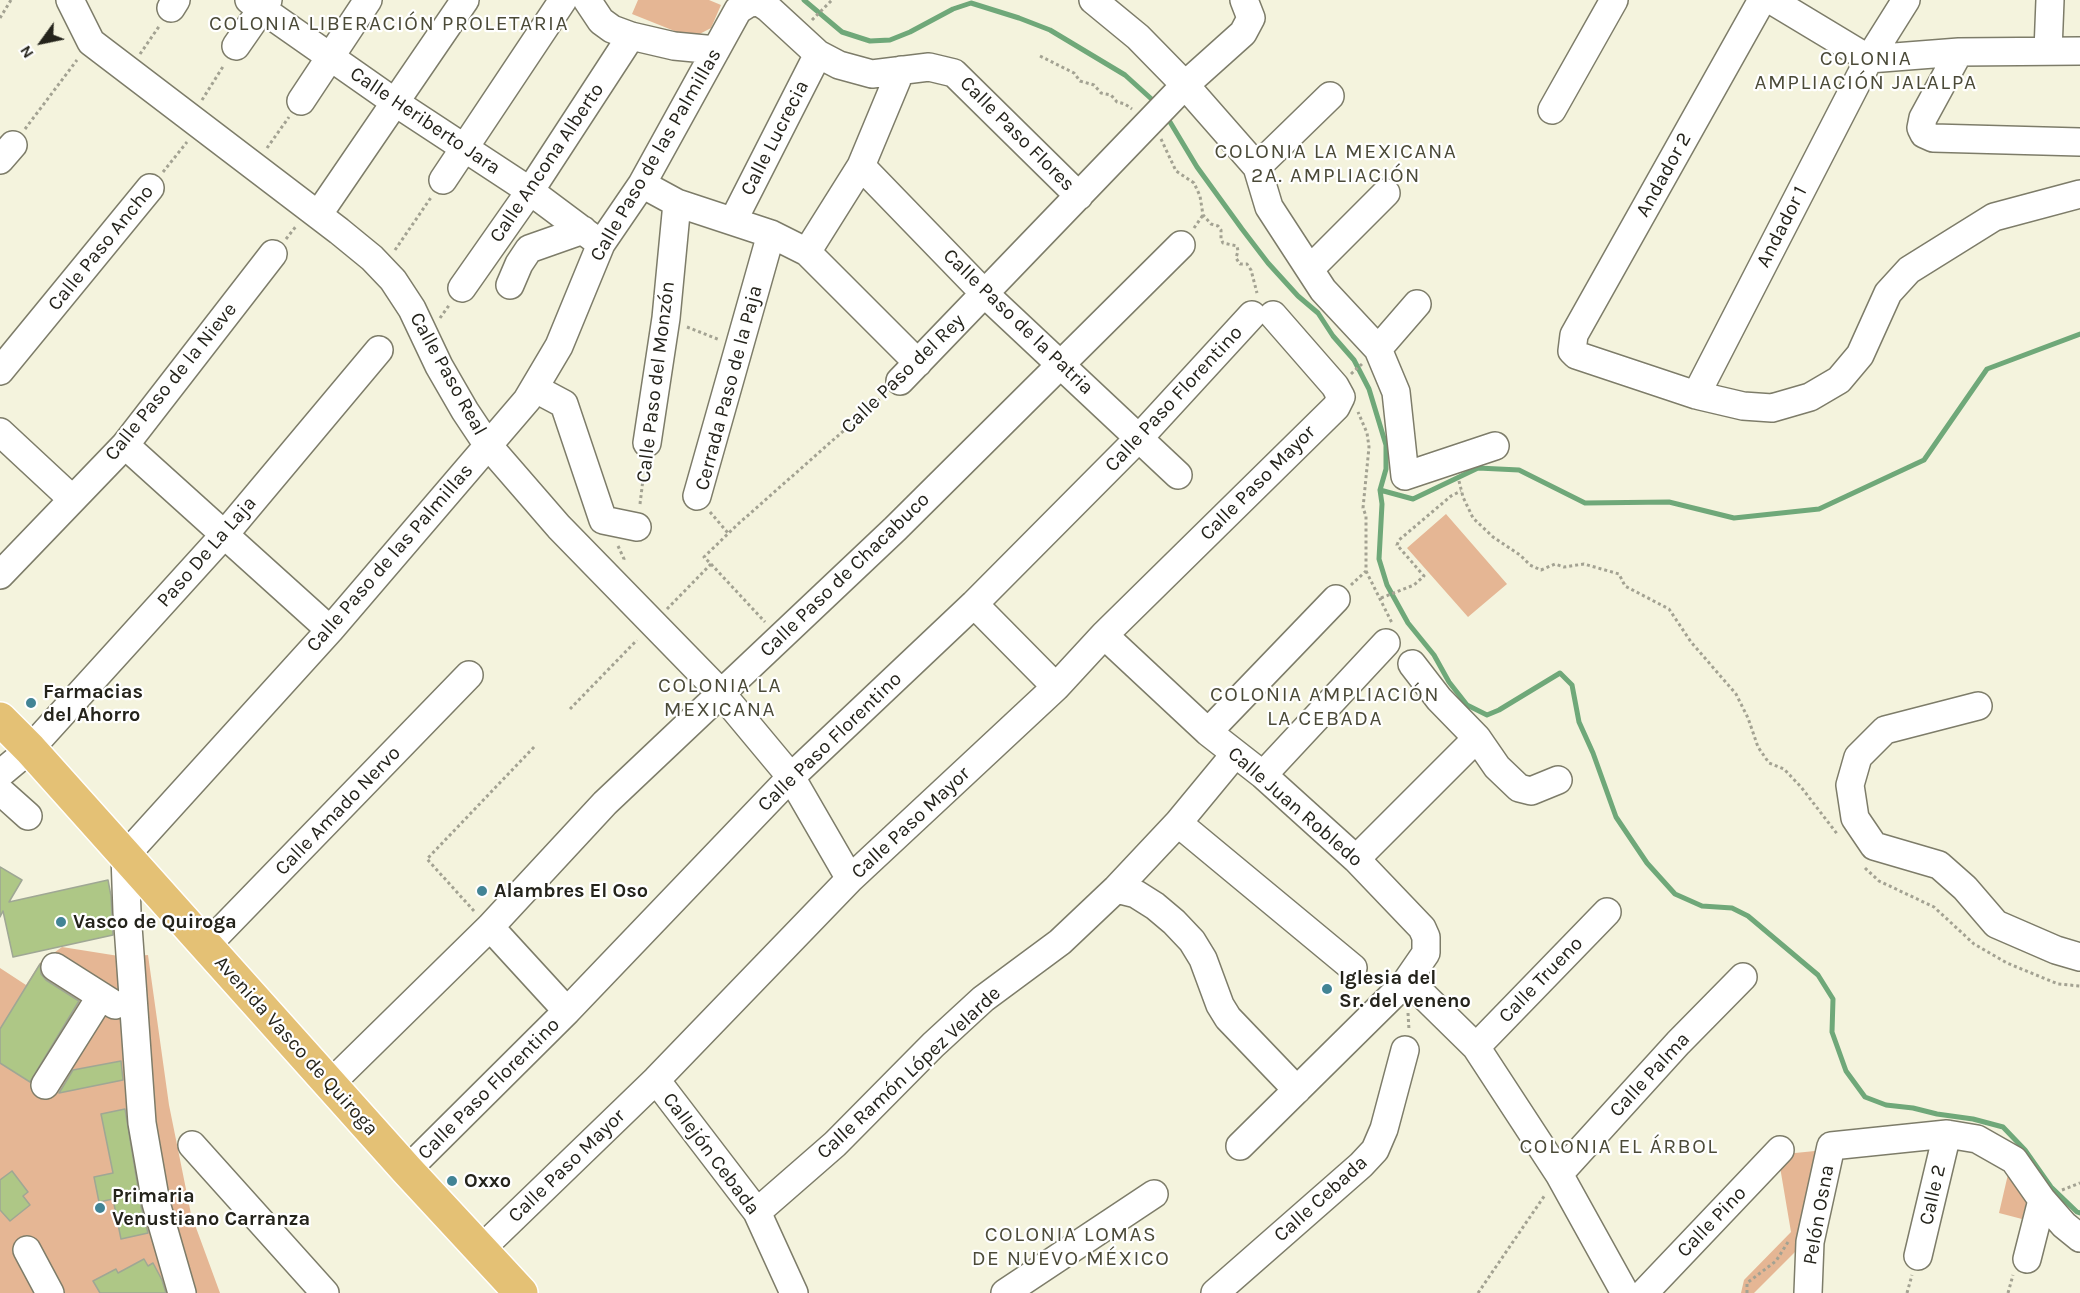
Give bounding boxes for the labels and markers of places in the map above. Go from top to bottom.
place label: Farmacias del Ahorro [43,680,143,727]
marker: Farmacias del Ahorro [24,696,38,710]
place label: Alambres El Oso [494,879,648,903]
marker: Alambres El Oso [475,884,489,898]
place label: Vasco de Quiroga [73,910,237,934]
marker: Vasco de Quiroga [54,915,68,929]
place label: Iglesia del Sr. del veneno [1339,966,1471,1013]
marker: Iglesia del Sr. del veneno [1320,982,1334,996]
place label: Oxxo [464,1169,511,1193]
marker: Oxxo [445,1174,459,1188]
place label: Primaria Venustiano Carranza [112,1184,310,1231]
marker: Primaria Venustiano Carranza [93,1201,107,1215]

